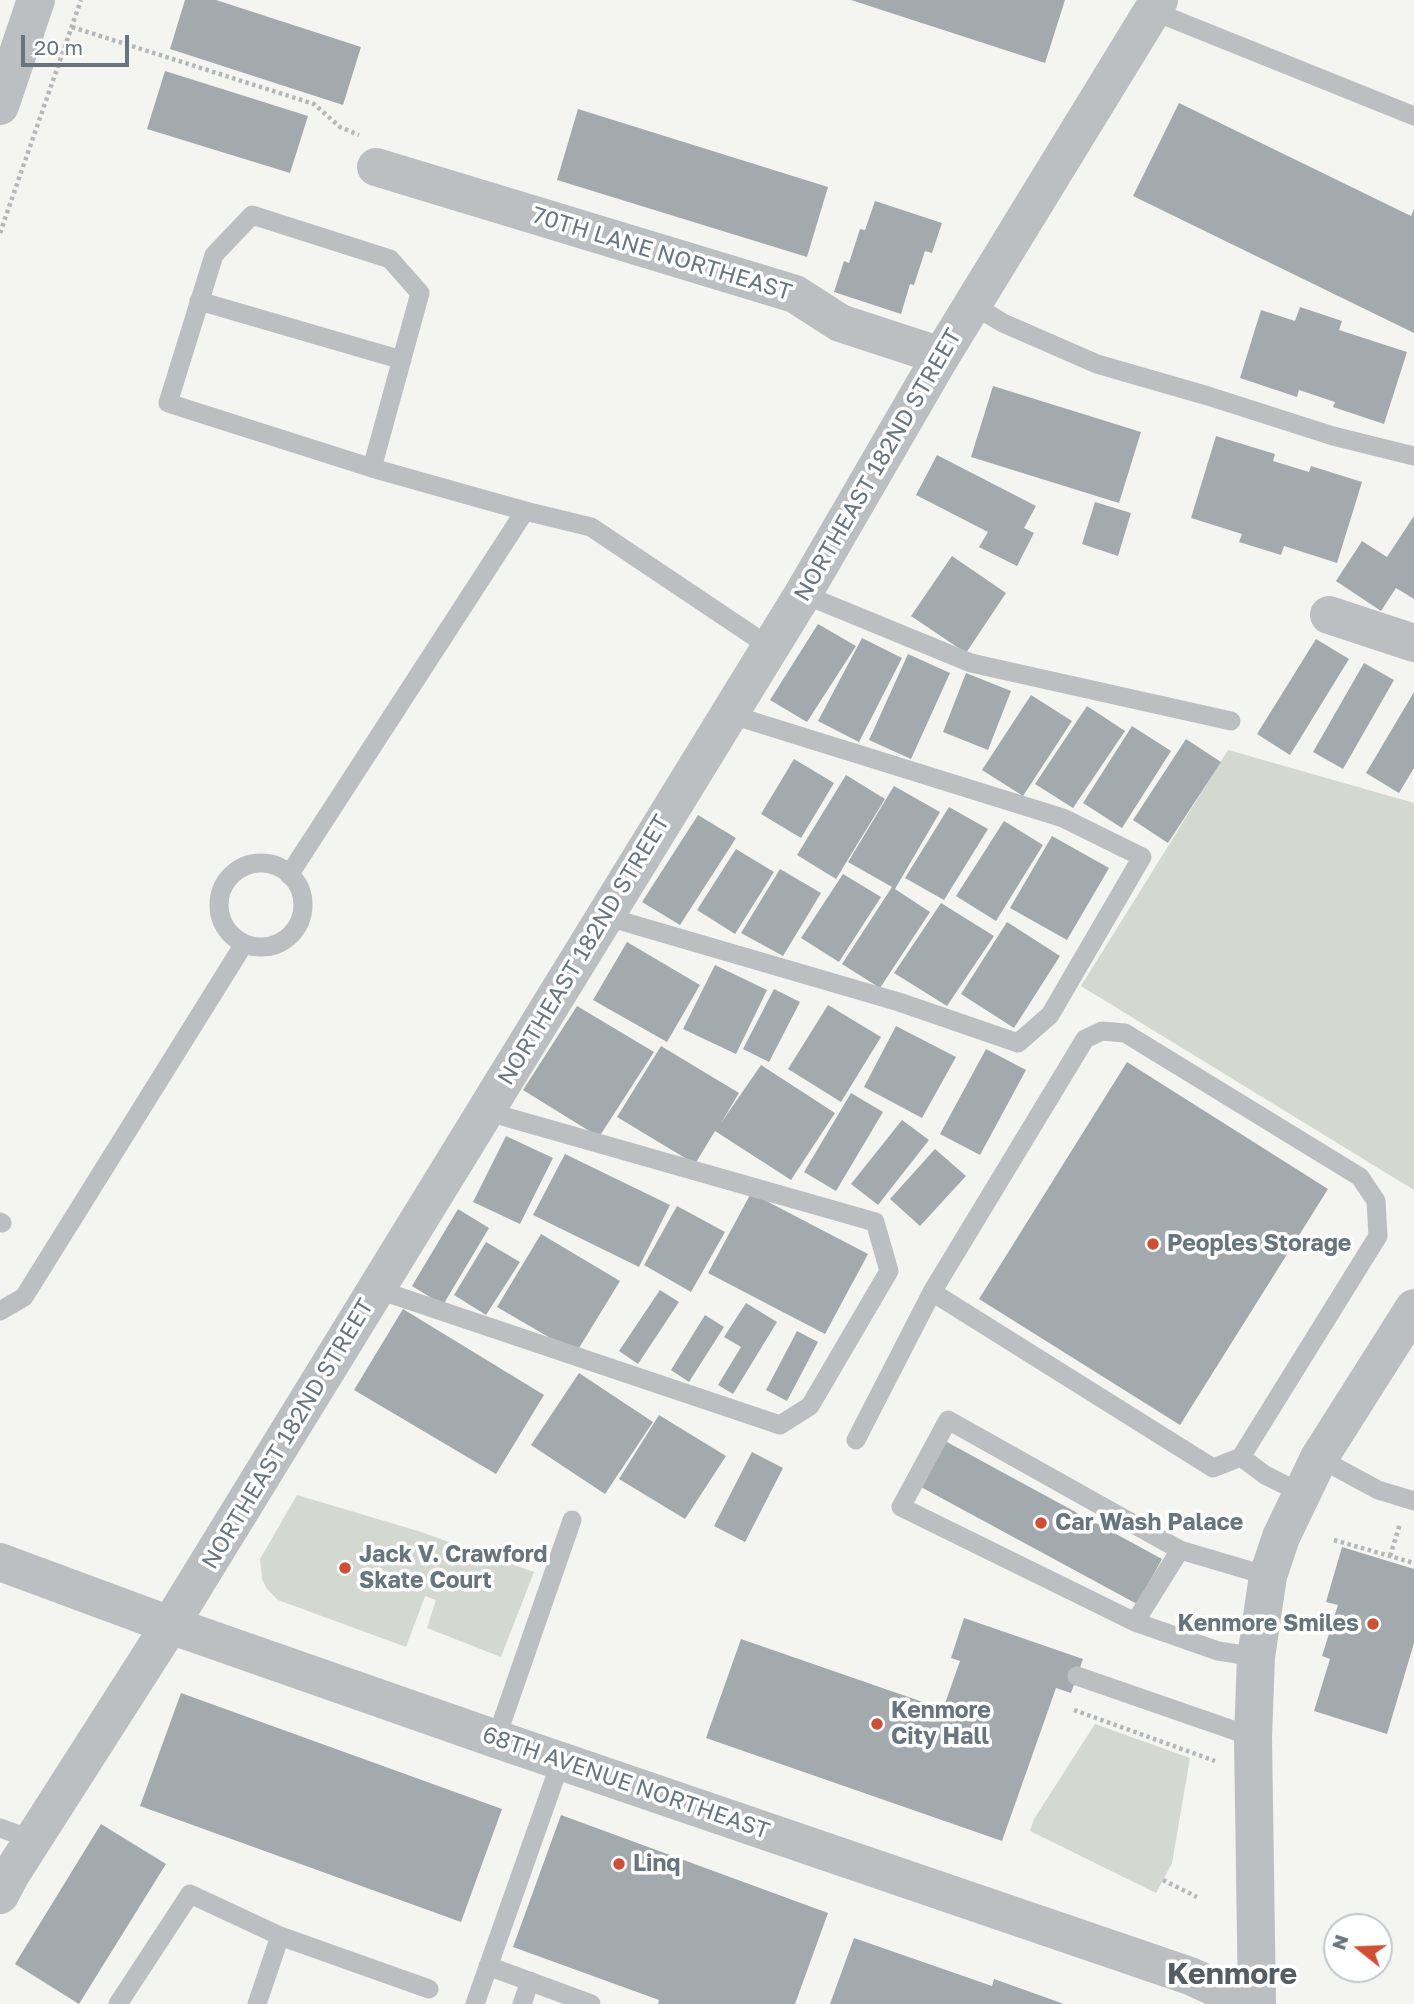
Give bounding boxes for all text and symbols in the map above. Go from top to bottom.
scale bar [24,21,133,65]
text: 20 m [34,34,83,60]
street label: 70TH LANE NORTHEAST [529,201,795,307]
street label: NORTHEAST 182ND STREET [789,324,967,606]
street label: NORTHEAST 182ND STREET [492,810,676,1090]
place label: Peoples Storage [1167,1230,1351,1258]
marker: Peoples Storage [1145,1236,1161,1252]
street label: NORTHEAST 182ND STREET [196,1294,380,1574]
place label: Car Wash Palace [1055,1509,1243,1537]
marker: Car Wash Palace [1033,1515,1049,1531]
place label: Jack V. Crawford Skate Court [359,1541,548,1595]
marker: Jack V. Crawford Skate Court [337,1560,353,1576]
place label: Kenmore Smiles [1178,1610,1359,1638]
marker: Kenmore Smiles [1365,1616,1381,1632]
place label: Kenmore City Hall [891,1697,991,1751]
marker: Kenmore City Hall [869,1716,885,1732]
street label: 68TH AVENUE NORTHEAST [479,1721,773,1845]
place label: Linq [633,1850,680,1878]
marker: Linq [611,1856,627,1872]
north arrow [1323,1913,1393,1983]
text: N [1326,1932,1353,1952]
district label: Kenmore [1167,1956,1297,1992]

